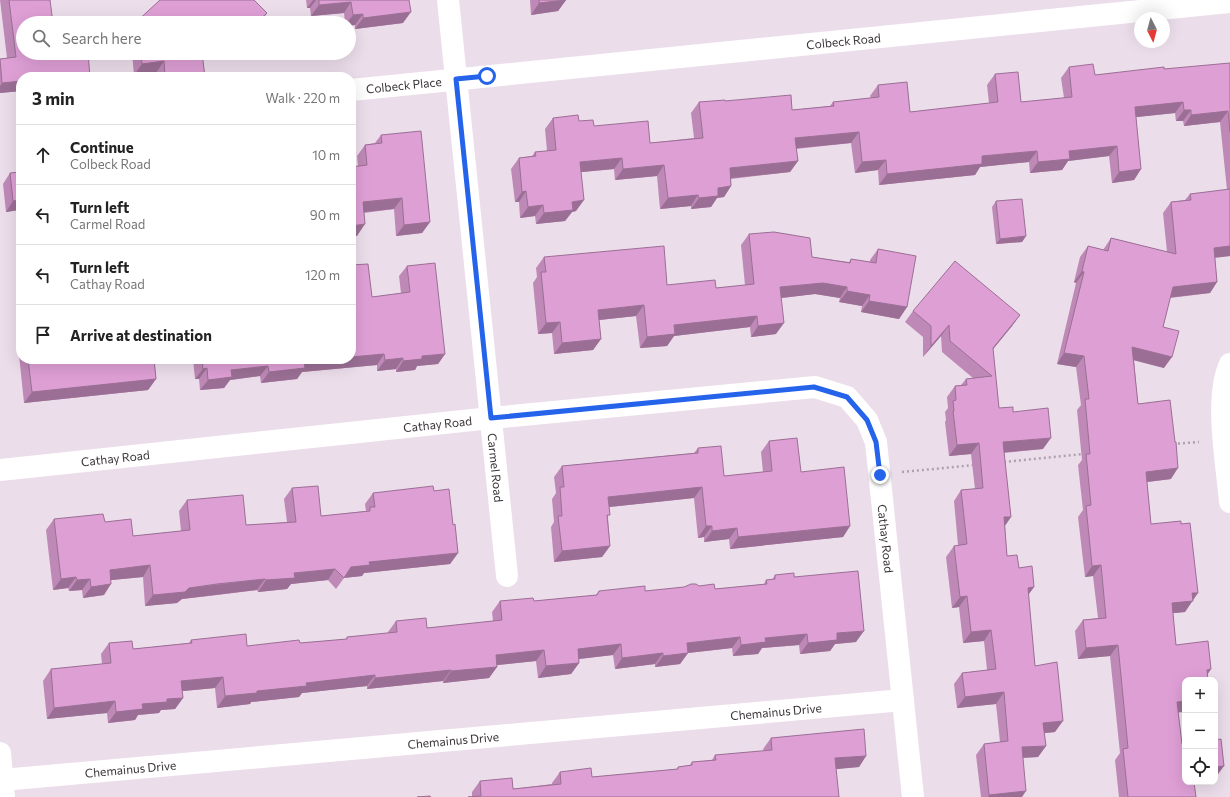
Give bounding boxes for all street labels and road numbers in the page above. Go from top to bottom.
street label: Colbeck Road [806,30,881,51]
street label: Colbeck Place [365,74,442,95]
street label: Cathay Road [402,413,473,434]
street label: Carmel Road [485,432,506,503]
street label: Cathay Road [80,447,150,468]
street label: Cathay Road [876,503,897,574]
street label: Chemainus Drive [730,700,822,722]
street label: Chemainus Drive [407,729,500,751]
street label: Chemainus Drive [84,758,177,780]

